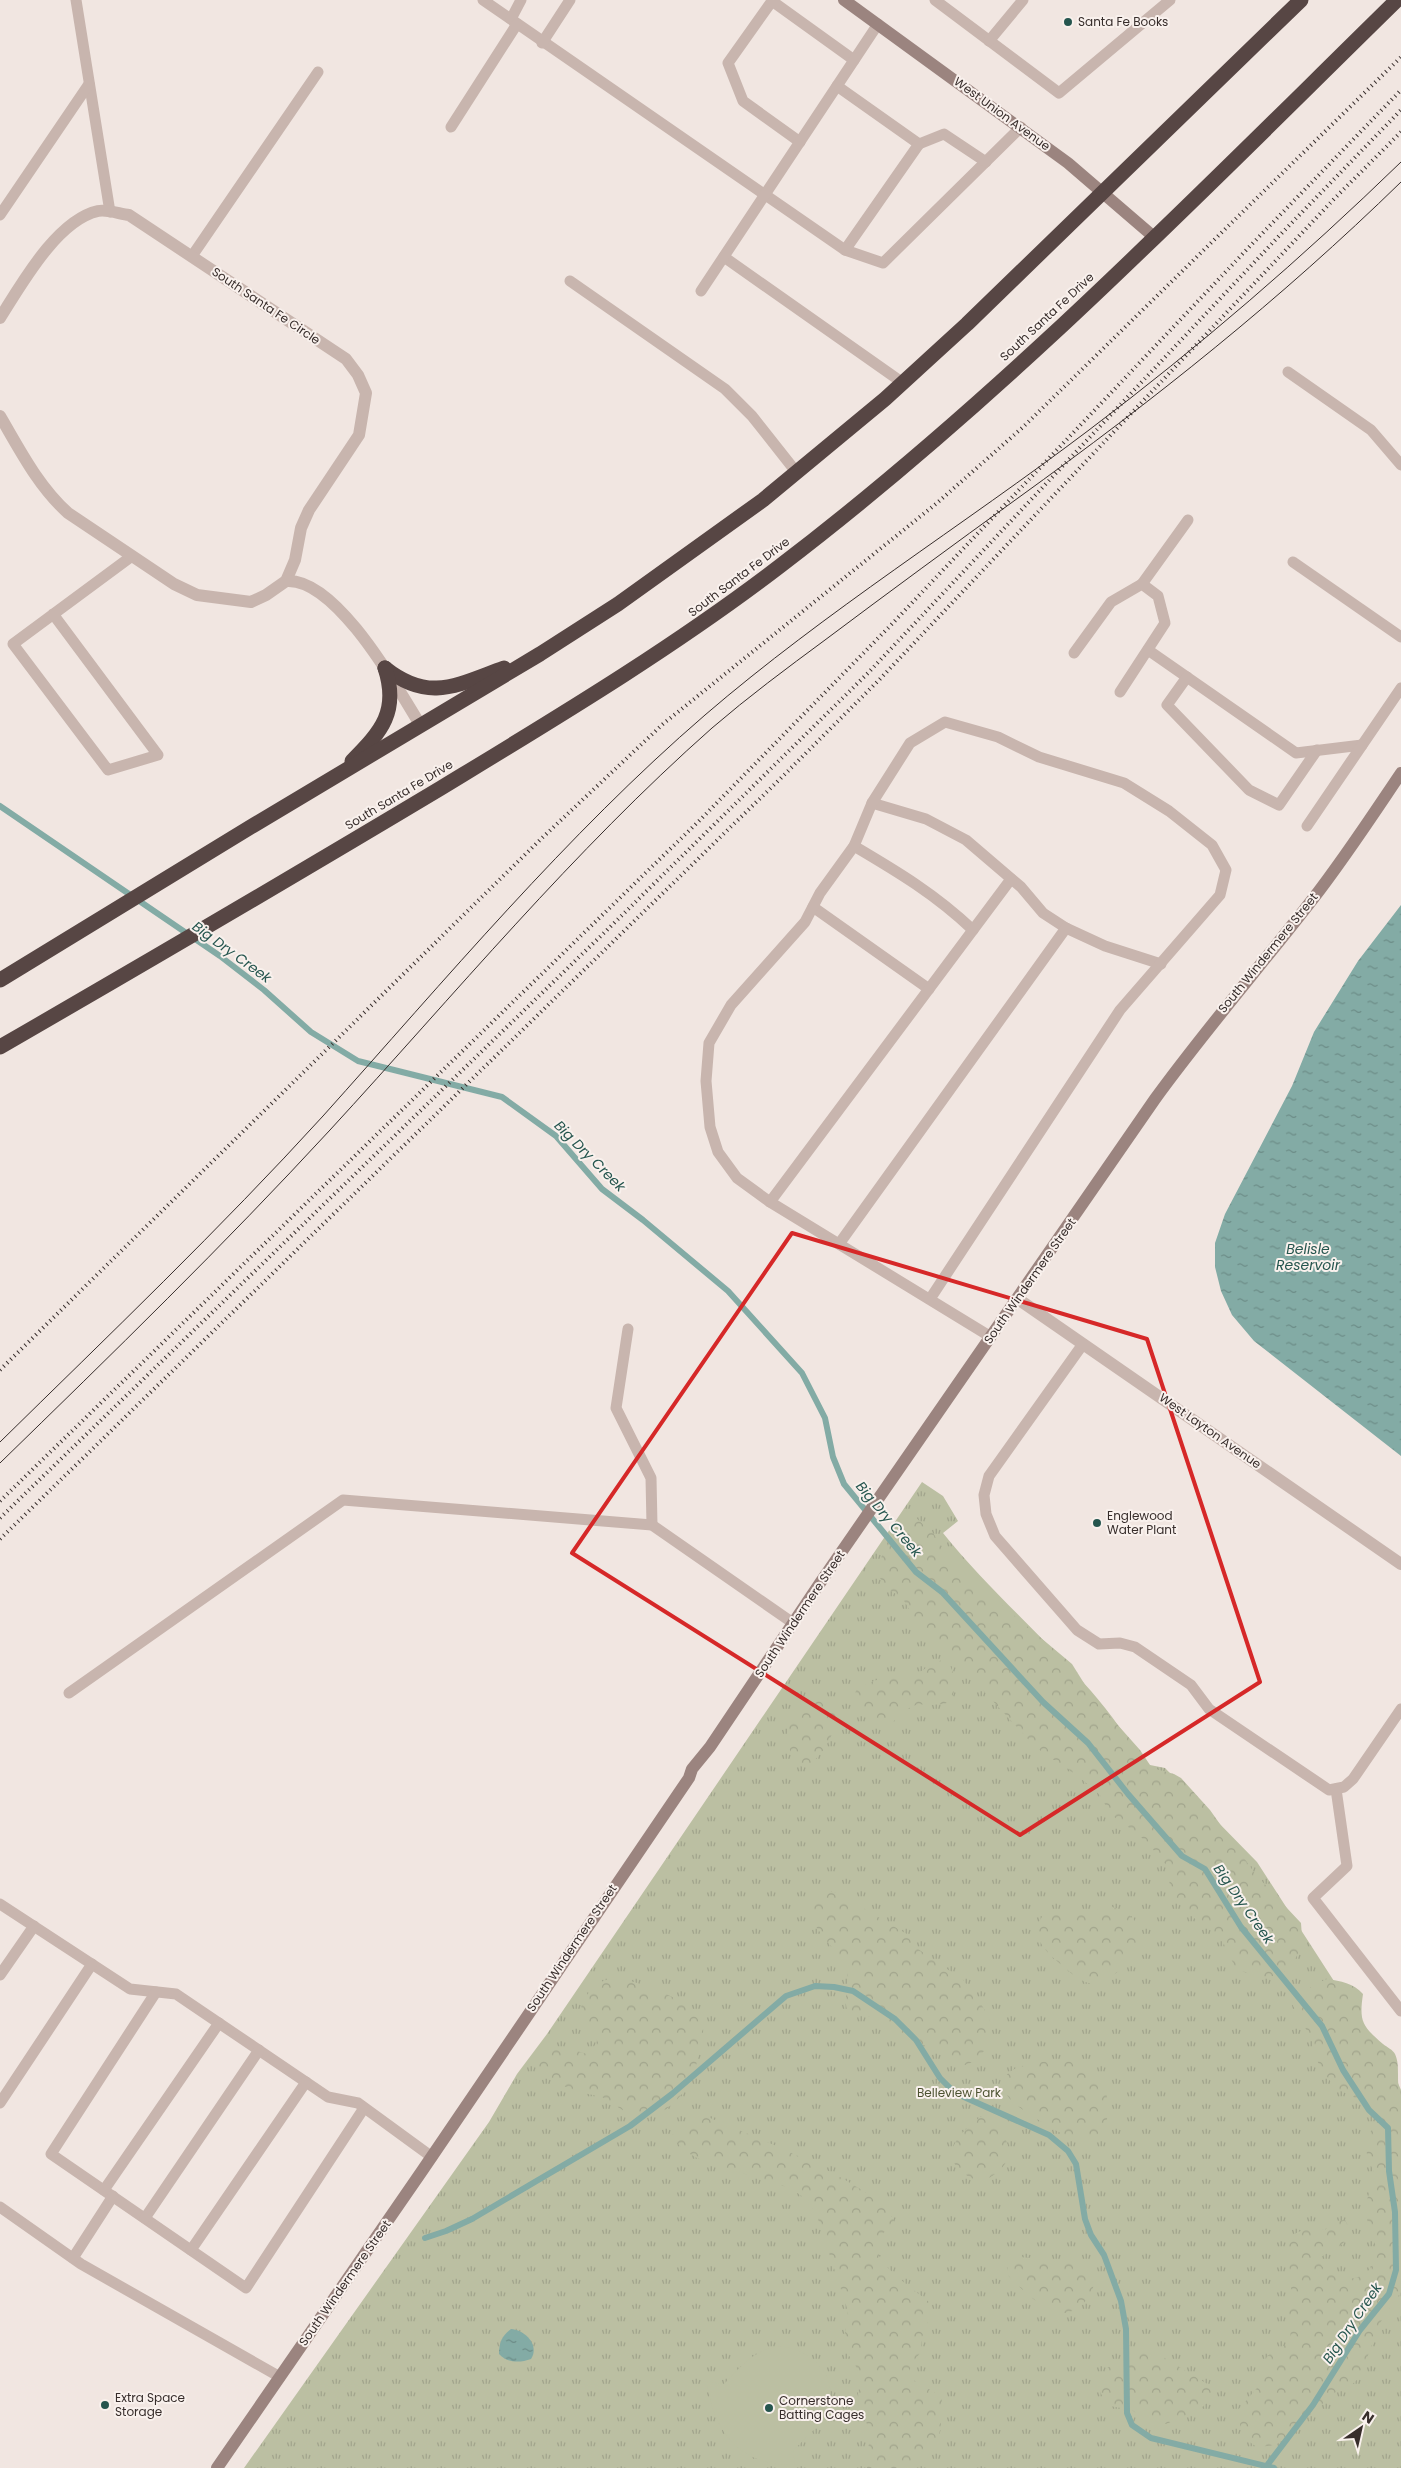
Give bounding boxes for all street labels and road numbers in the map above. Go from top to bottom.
street label: West Union Avenue [951,73,1054,154]
street label: South Santa Fe Circle [209,263,324,348]
street label: South Santa Fe Drive [996,268,1097,365]
street label: South Santa Fe Drive [684,533,793,620]
street label: South Santa Fe Drive [342,756,456,834]
street label: South Windermere Street [1214,889,1321,1016]
street label: South Windermere Street [980,1214,1080,1347]
street label: West Layton Avenue [1156,1389,1265,1472]
street label: South Windermere Street [751,1547,849,1681]
street label: South Windermere Street [523,1881,621,2015]
street label: South Windermere Street [295,2216,395,2349]

